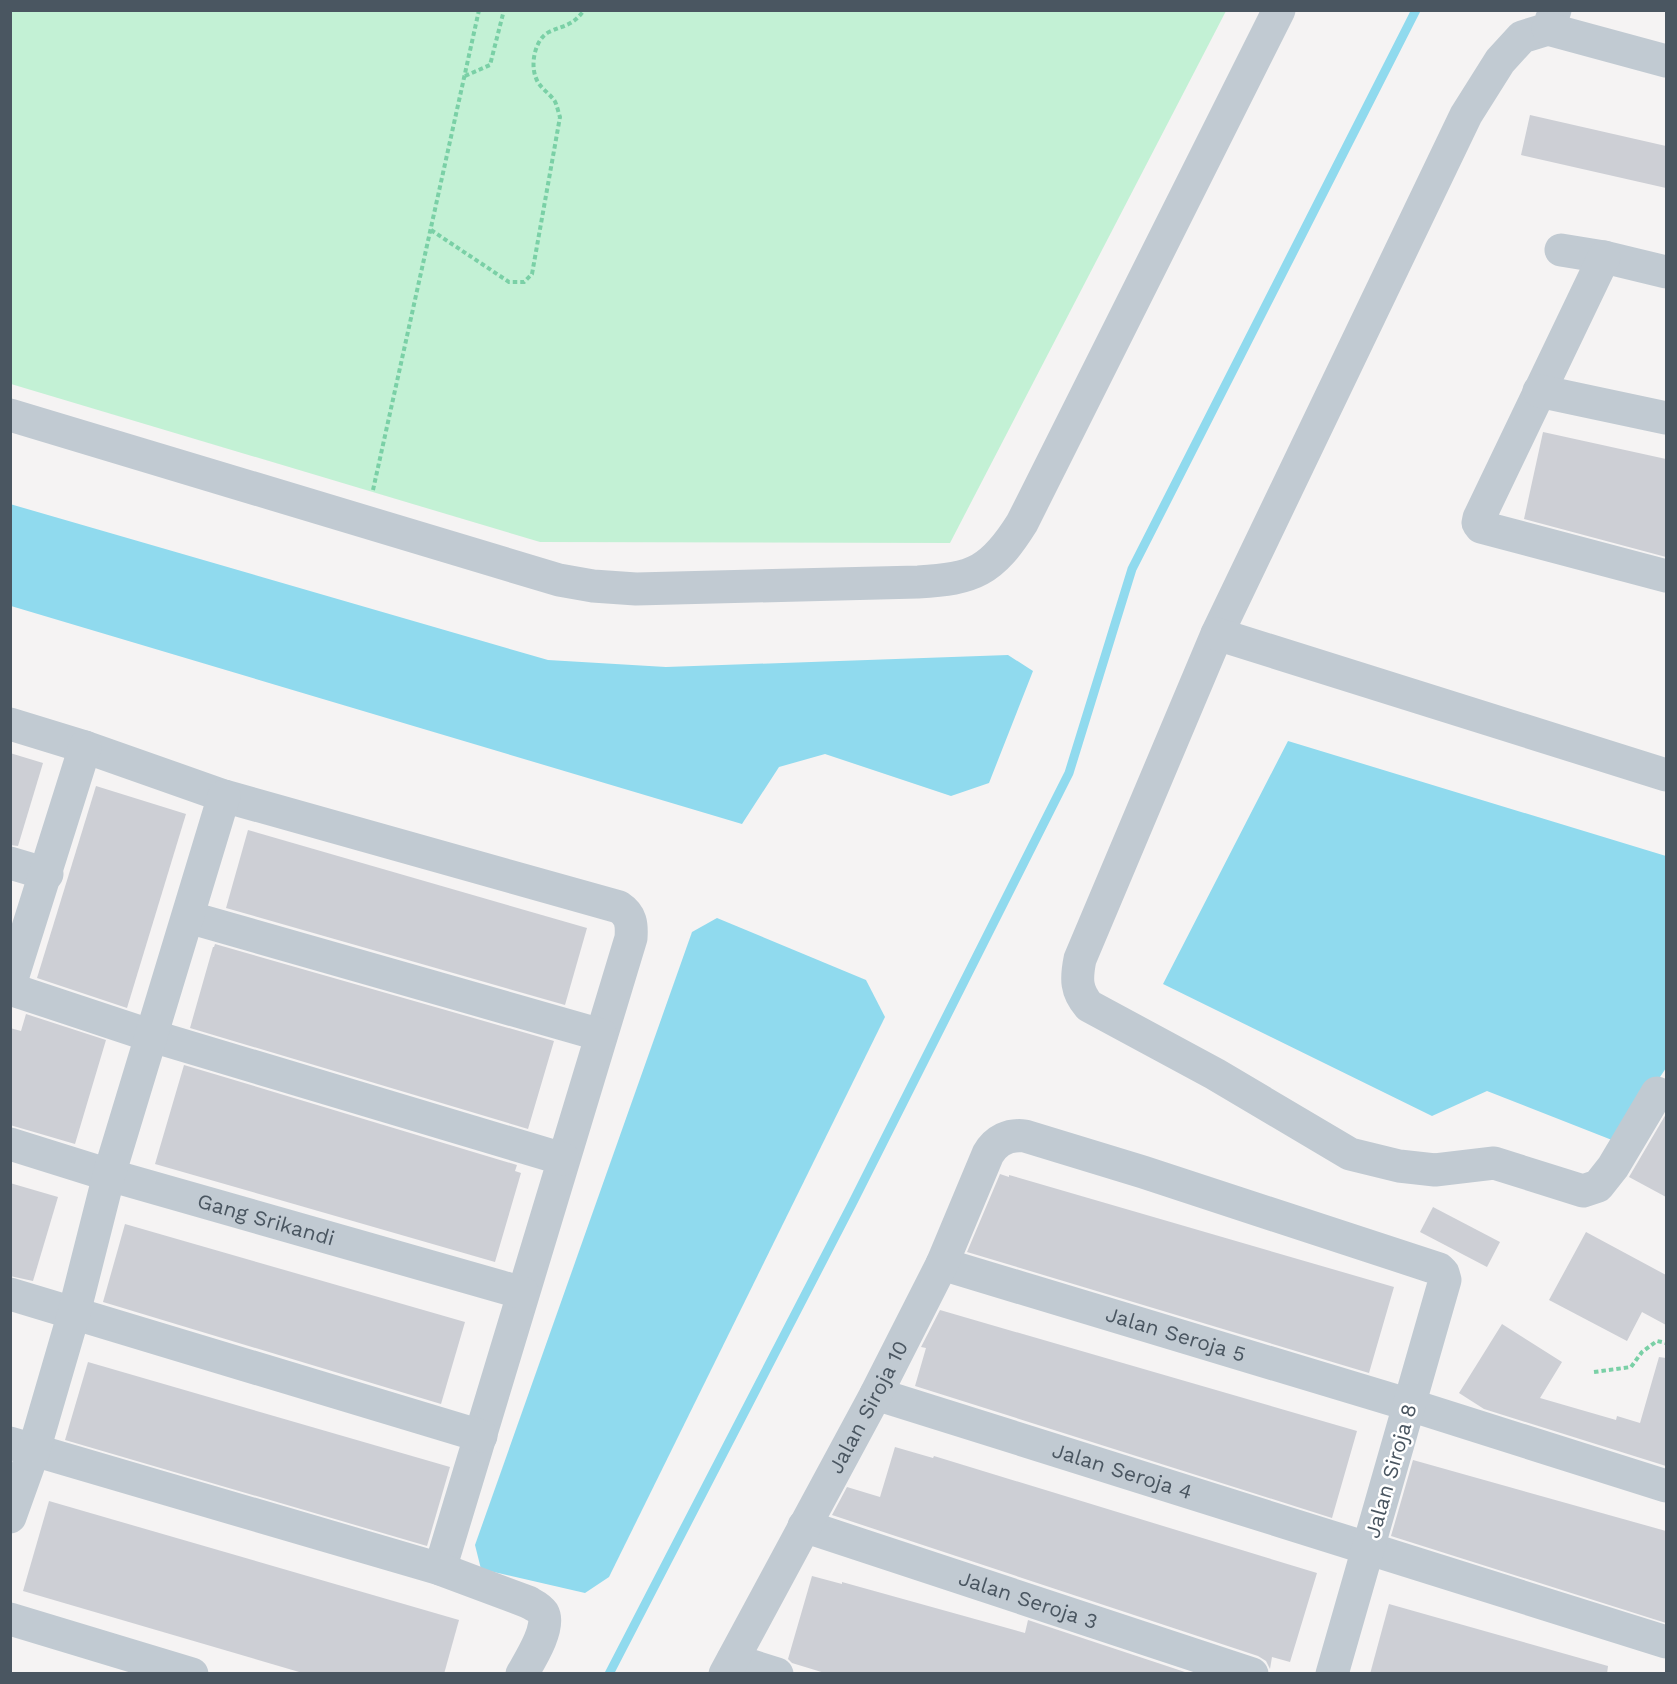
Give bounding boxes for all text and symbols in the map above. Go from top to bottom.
street label: Gang Srikandi [195,1188,338,1251]
street label: Jalan Seroja 5 [1103,1301,1249,1367]
street label: Jalan Siroja 10 [823,1336,913,1478]
street label: Jalan Siroja 8 [1359,1401,1422,1541]
street label: Jalan Seroja 4 [1049,1437,1195,1504]
street label: Jalan Seroja 3 [956,1565,1101,1634]

